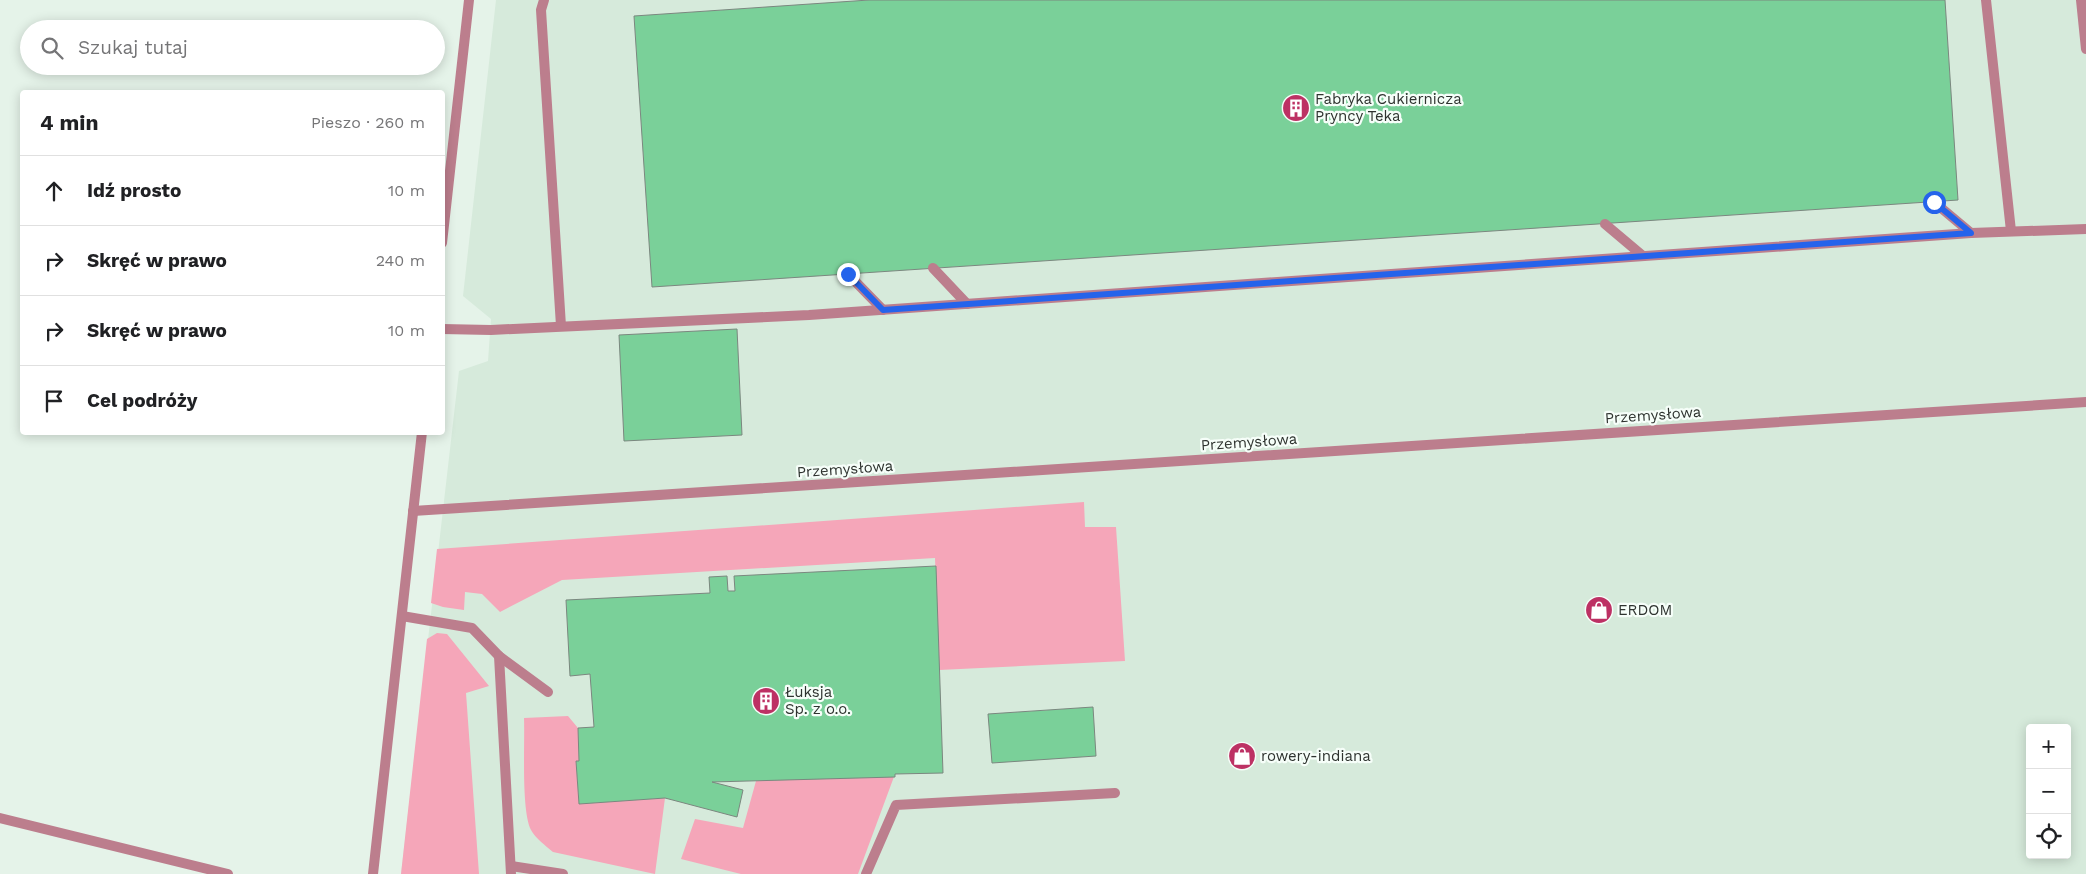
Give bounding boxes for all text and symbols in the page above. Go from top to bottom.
search box [20,20,445,75]
icon: search [38,34,66,62]
text: Szukaj tutaj [78,36,188,59]
place label: Fabryka Cukiernicza Pryncy Teka [1315,90,1462,125]
building icon: Fabryka Cukiernicza Pryncy Teka [1281,93,1311,123]
text: 4 min [40,110,98,135]
text: Pieszo · 260 m [311,113,425,132]
icon: ahead [40,177,68,205]
text: Idź prosto [87,179,181,202]
text: 10 m [388,181,425,200]
route start [1923,191,1946,214]
icon: right [40,247,68,275]
text: Skręć w prawo [87,249,227,272]
text: 240 m [376,251,425,270]
route end [837,263,860,286]
icon: right [40,317,68,345]
text: Skręć w prawo [87,319,227,342]
text: 10 m [388,321,425,340]
icon: arrive [40,387,68,415]
text: Cel podróży [87,389,197,412]
street label: Przemysłowa [1604,403,1702,427]
street label: Przemysłowa [1200,430,1298,454]
street label: Przemysłowa [796,457,894,481]
shop icon: ERDOM [1584,595,1614,625]
place label: ERDOM [1618,601,1672,619]
place label: Łuksja Sp. z o.o. [785,683,851,718]
building icon: Łuksja Sp. z o.o. [751,686,781,716]
map controls [2026,724,2071,859]
button: + [2026,724,2071,769]
shop icon: rowery-indiana [1227,741,1257,771]
place label: rowery-indiana [1261,747,1371,765]
button: − [2026,769,2071,814]
button: locate [2026,814,2071,859]

